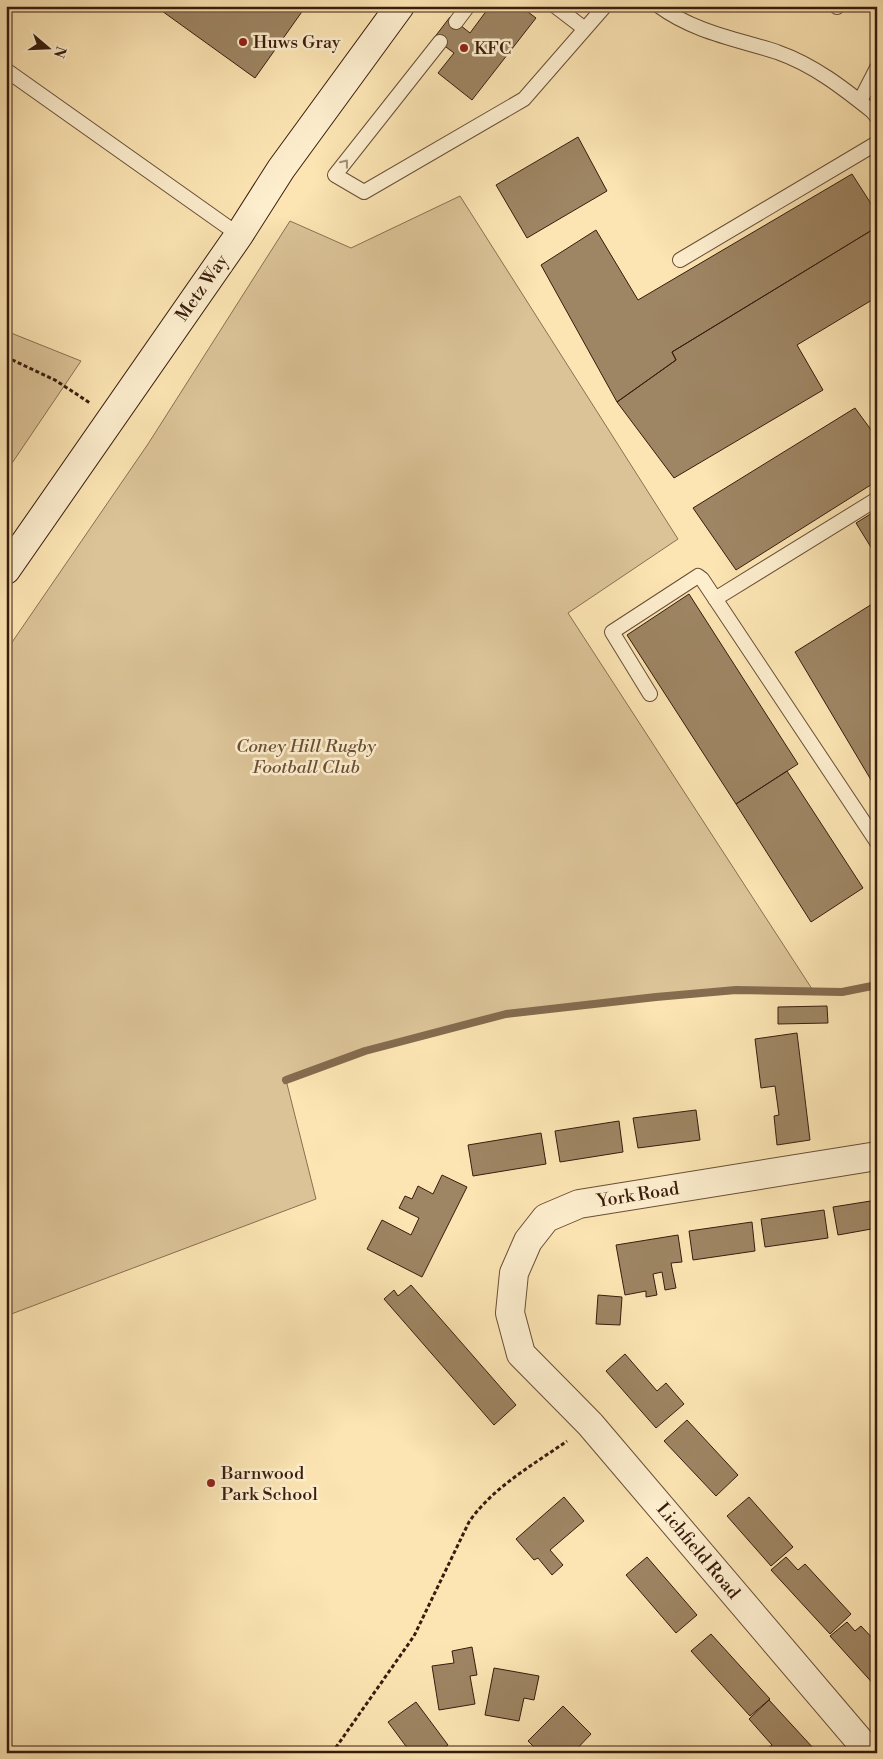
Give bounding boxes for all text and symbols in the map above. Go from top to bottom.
north arrow [22,22,72,72]
place label: Huws Gray [253,31,341,54]
marker: Huws Gray [237,36,249,48]
place label: KFC [474,37,511,60]
marker: KFC [458,42,470,54]
text: N [49,44,70,60]
one-way arrow [339,159,348,168]
street label: Metz Way [171,250,234,326]
park label: Coney Hill Rugby Football Club [236,735,377,779]
street label: York Road [594,1177,682,1213]
place label: Barnwood Park School [220,1462,318,1506]
marker: Barnwood Park School [205,1477,217,1489]
street label: Lichfield Road [651,1498,745,1604]

